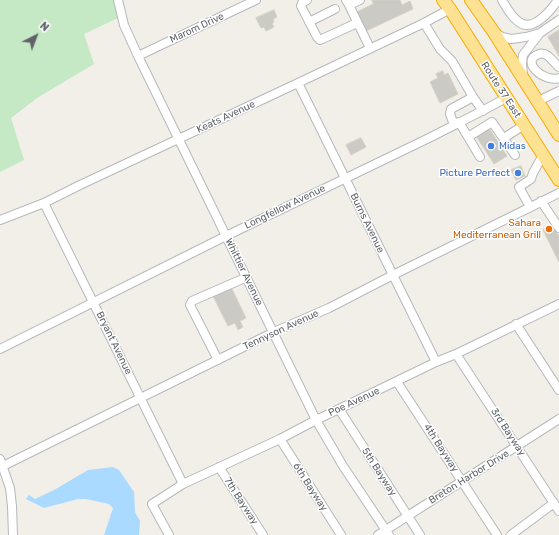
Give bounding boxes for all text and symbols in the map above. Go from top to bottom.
street label: Marom Drive [168,10,226,46]
north arrow [16,16,56,56]
text: N [37,19,52,34]
street label: Route 37 East [478,60,524,120]
street label: Keats Avenue [195,98,257,136]
place label: Midas [499,140,526,152]
marker: Midas [486,141,496,151]
place label: Picture Perfect [439,167,510,179]
marker: Picture Perfect [513,168,523,178]
street label: Longfellow Avenue [243,182,327,232]
street label: Burns Avenue [347,191,387,255]
place label: Sahara Mediterranean Grill [453,217,541,240]
marker: Sahara Mediterranean Grill [544,224,554,234]
street label: Whittier Avenue [222,236,266,308]
street label: Tennyson Avenue [241,307,321,353]
street label: Bryant Avenue [94,309,134,377]
street label: Poe Avenue [326,385,382,419]
street label: 3rd Bayway [488,406,528,458]
street label: 4th Bayway [421,422,461,474]
street label: 5th Bayway [359,446,399,498]
street label: Breton Harbor Drive [427,447,511,507]
street label: 6th Bayway [290,461,330,513]
street label: 7th Bayway [221,475,261,527]

